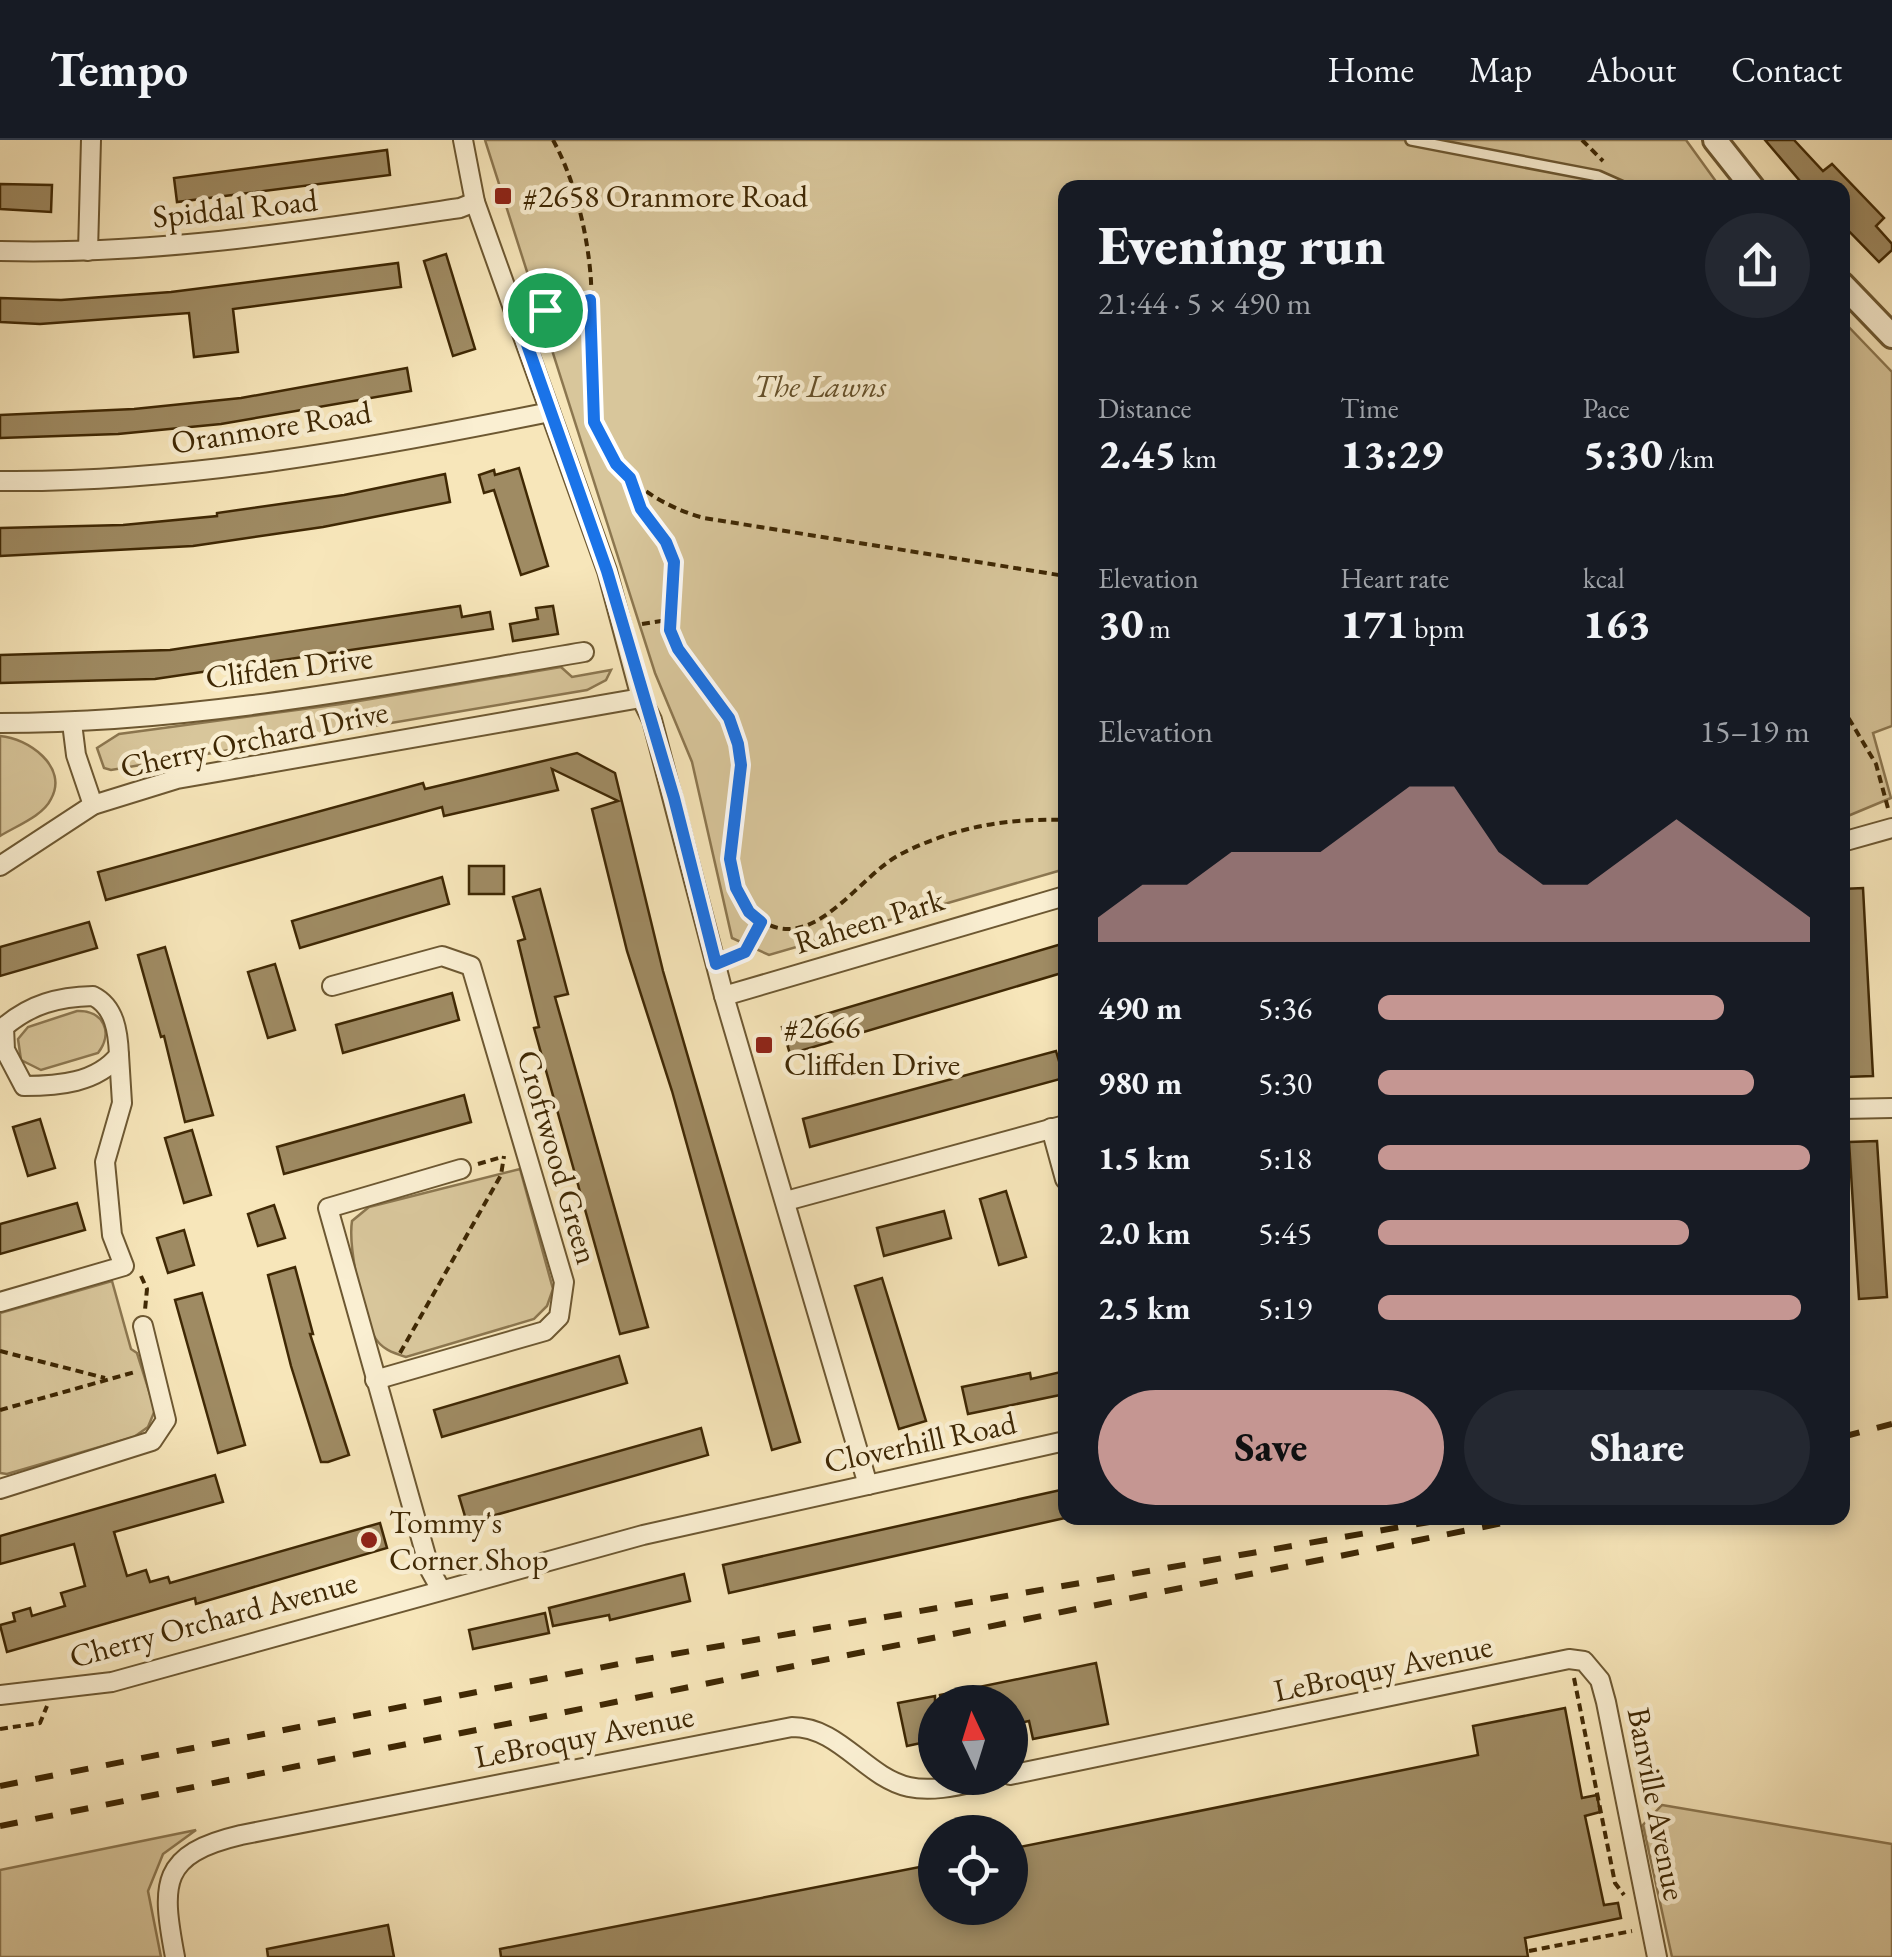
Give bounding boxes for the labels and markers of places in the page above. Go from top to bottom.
place label: #2658 Oranmore Road [523,175,809,217]
marker: #2658 Oranmore Road [492,185,514,207]
pin [503,268,588,353]
place label: #2666 Cliffden Drive [784,1006,960,1085]
marker: #2666 Cliffden Drive [753,1034,775,1056]
place label: Tommy's Corner Shop [389,1501,549,1580]
marker: Tommy's Corner Shop [358,1529,380,1551]

